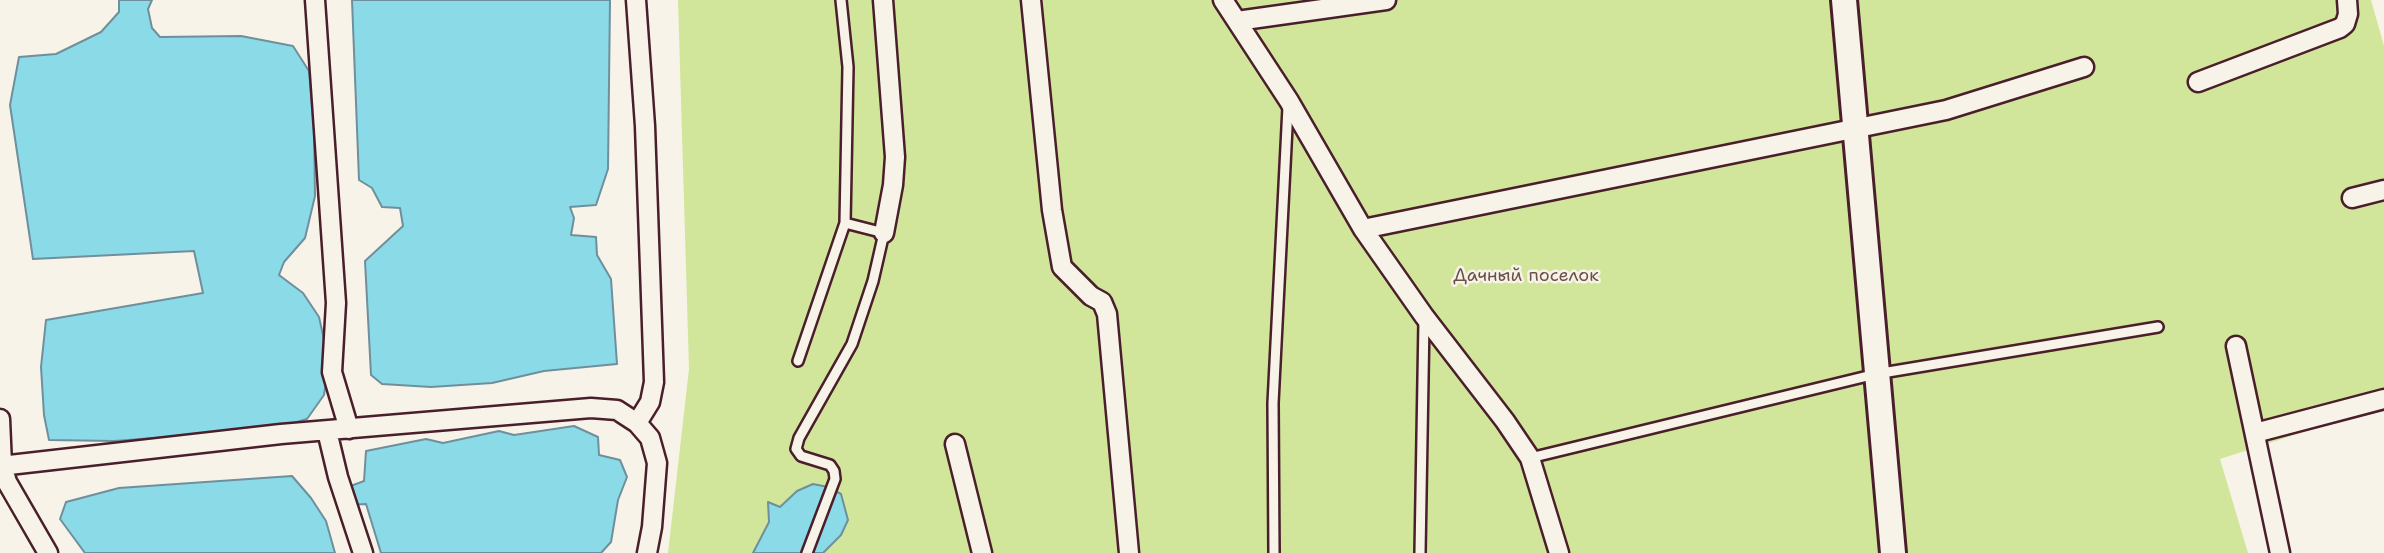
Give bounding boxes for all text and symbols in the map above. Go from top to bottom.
park label: Дачный поселок [1453,265,1599,287]

